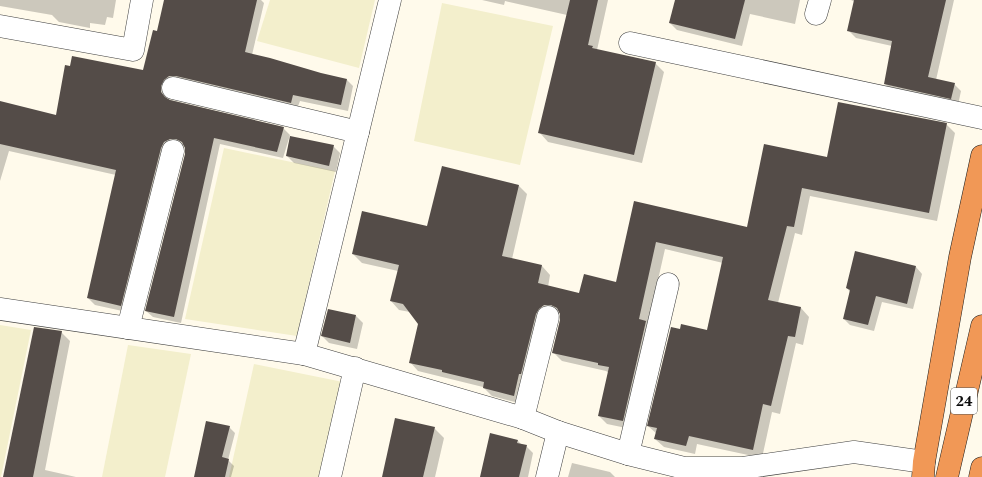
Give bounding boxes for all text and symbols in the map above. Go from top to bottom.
road number: 24 [951,388,977,414]

